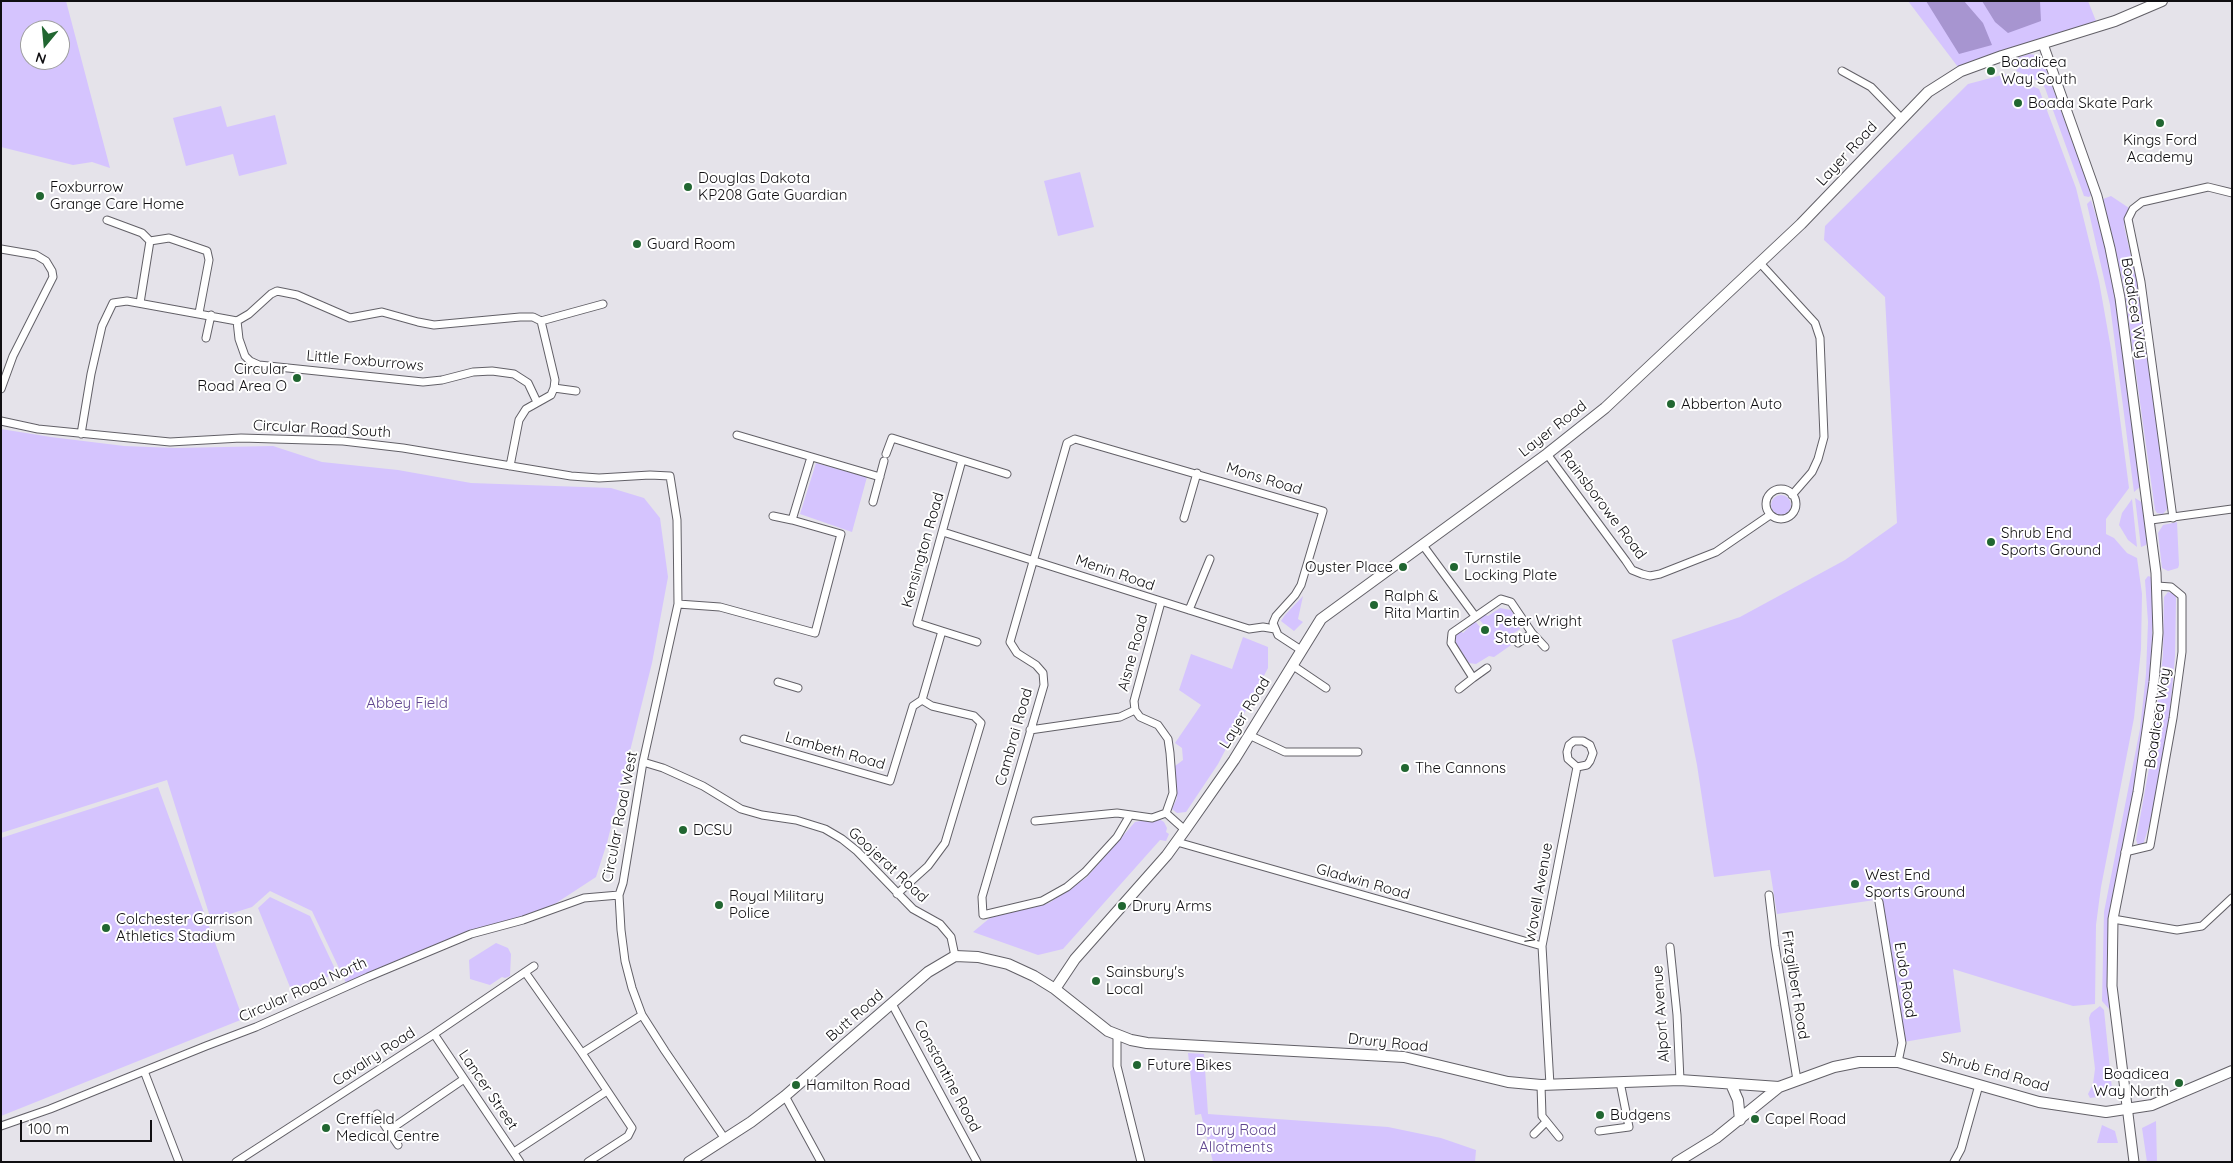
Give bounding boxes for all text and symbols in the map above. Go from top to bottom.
north arrow [20,20,70,70]
text: N [33,48,48,69]
place label: Boadicea Way South [2001,53,2077,88]
marker: Boadicea Way South [1985,65,1997,77]
place label: Boada Skate Park [2028,94,2153,112]
marker: Boada Skate Park [2012,97,2024,109]
marker: Kings Ford Academy [2154,117,2166,129]
street label: Layer Road [1813,118,1881,190]
place label: Kings Ford Academy [2123,131,2197,166]
place label: Douglas Dakota KP208 Gate Guardian [698,169,847,204]
place label: Foxburrow Grange Care Home [50,178,184,213]
marker: Douglas Dakota KP208 Gate Guardian [682,181,694,193]
marker: Foxburrow Grange Care Home [34,190,46,202]
place label: Guard Room [647,235,735,253]
marker: Guard Room [631,238,643,250]
street label: Boadicea Way [2117,256,2151,360]
street label: Little Foxburrows [306,347,424,375]
place label: Circular Road Area O [197,360,287,395]
marker: Circular Road Area O [291,372,303,384]
place label: Abberton Auto [1681,395,1782,413]
street label: Layer Road [1516,397,1590,461]
marker: Abberton Auto [1665,398,1677,410]
street label: Circular Road South [253,416,391,442]
street label: Rainsborowe Road [1556,447,1650,563]
street label: Mons Road [1224,459,1304,499]
street label: Kensington Road [898,490,948,610]
place label: Shrub End Sports Ground [2001,524,2101,559]
marker: Shrub End Sports Ground [1985,536,1997,548]
place label: Turnstile Locking Plate [1464,549,1557,584]
street label: Menin Road [1073,551,1157,595]
place label: Oyster Place [1305,558,1393,576]
marker: Oyster Place [1397,561,1409,573]
marker: Turnstile Locking Plate [1448,561,1460,573]
place label: Ralph & Rita Martin [1384,587,1460,622]
marker: Ralph & Rita Martin [1368,599,1380,611]
place label: Peter Wright Statue [1495,612,1582,647]
street label: Aisne Road [1114,613,1152,693]
marker: Peter Wright Statue [1479,624,1491,636]
street label: Boadicea Way [2141,666,2175,770]
street label: Layer Road [1216,674,1274,752]
street label: Cambrai Road [991,686,1037,788]
park label: Abbey Field [366,694,448,712]
street label: Lambeth Road [783,728,887,774]
street label: Circular Road West [598,750,642,884]
place label: The Cannons [1415,759,1506,777]
marker: The Cannons [1399,762,1411,774]
place label: DCSU [693,821,733,839]
marker: DCSU [677,824,689,836]
street label: Goojerat Road [845,824,931,906]
street label: Wavell Avenue [1521,841,1557,945]
street label: Gladwin Road [1314,860,1412,904]
place label: West End Sports Ground [1865,866,1965,901]
marker: West End Sports Ground [1849,878,1861,890]
place label: Royal Military Police [729,887,824,922]
place label: Drury Arms [1132,897,1212,915]
marker: Royal Military Police [713,899,725,911]
marker: Drury Arms [1116,900,1128,912]
place label: Colchester Garrison Athletics Stadium [116,910,253,945]
marker: Colchester Garrison Athletics Stadium [100,922,112,934]
street label: Fitzgilbert Road [1778,929,1812,1041]
street label: Eudo Road [1890,941,1920,1019]
street label: Circular Road North [236,954,370,1026]
place label: Sainsbury's Local [1106,963,1184,998]
street label: Alport Avenue [1649,965,1673,1063]
marker: Sainsbury's Local [1090,975,1102,987]
street label: Butt Road [823,986,887,1046]
street label: Constantine Road [910,1017,984,1135]
street label: Cavalry Road [329,1024,419,1090]
street label: Drury Road [1347,1030,1429,1056]
street label: Lancer Street [455,1046,521,1134]
street label: Shrub End Road [1939,1048,2051,1096]
place label: Future Bikes [1147,1056,1232,1074]
marker: Future Bikes [1131,1059,1143,1071]
place label: Boadicea Way North [2094,1065,2169,1100]
place label: Hamilton Road [806,1076,910,1094]
marker: Boadicea Way North [2173,1077,2185,1089]
marker: Hamilton Road [790,1079,802,1091]
place label: Budgens [1610,1106,1671,1124]
marker: Budgens [1594,1109,1606,1121]
scale bar [22,1110,155,1142]
place label: Creffield Medical Centre [336,1110,440,1145]
place label: Capel Road [1765,1110,1846,1128]
marker: Capel Road [1749,1113,1761,1125]
text: 100 m [28,1119,69,1138]
park label: Drury Road Allotments [1196,1121,1276,1156]
marker: Creffield Medical Centre [320,1122,332,1134]

